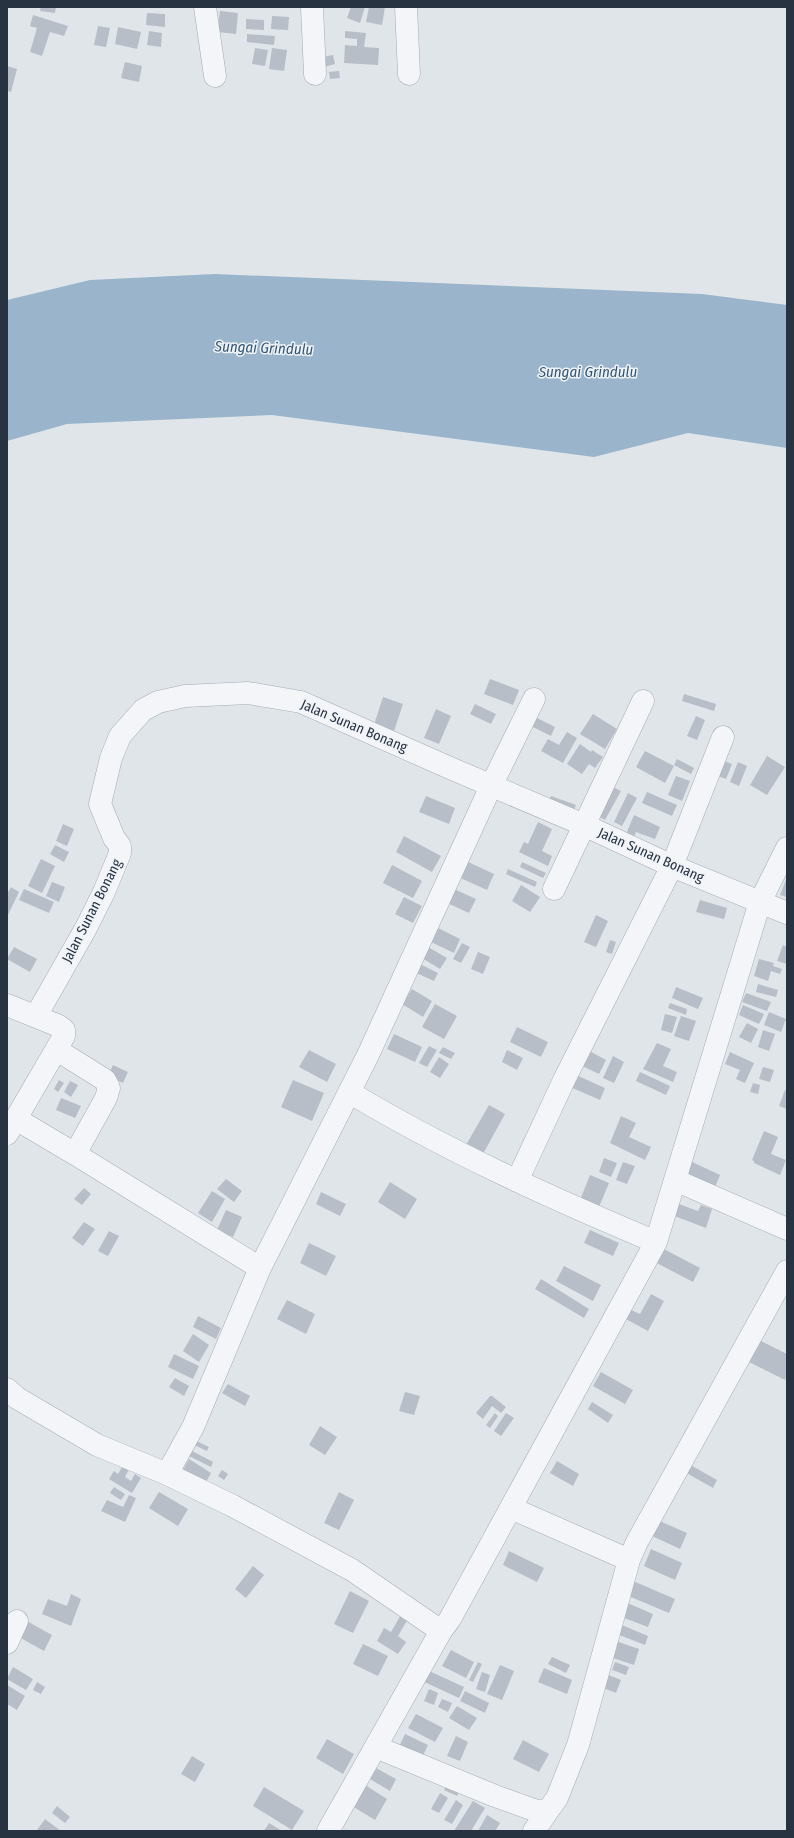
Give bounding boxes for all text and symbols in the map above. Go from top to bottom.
water label: Sungai Grindulu [213,337,314,359]
water label: Sungai Grindulu [538,363,638,381]
street label: Jalan Sunan Bonang [298,696,410,756]
street label: Jalan Sunan Bonang [595,824,707,886]
street label: Jalan Sunan Bonang [59,856,126,966]

